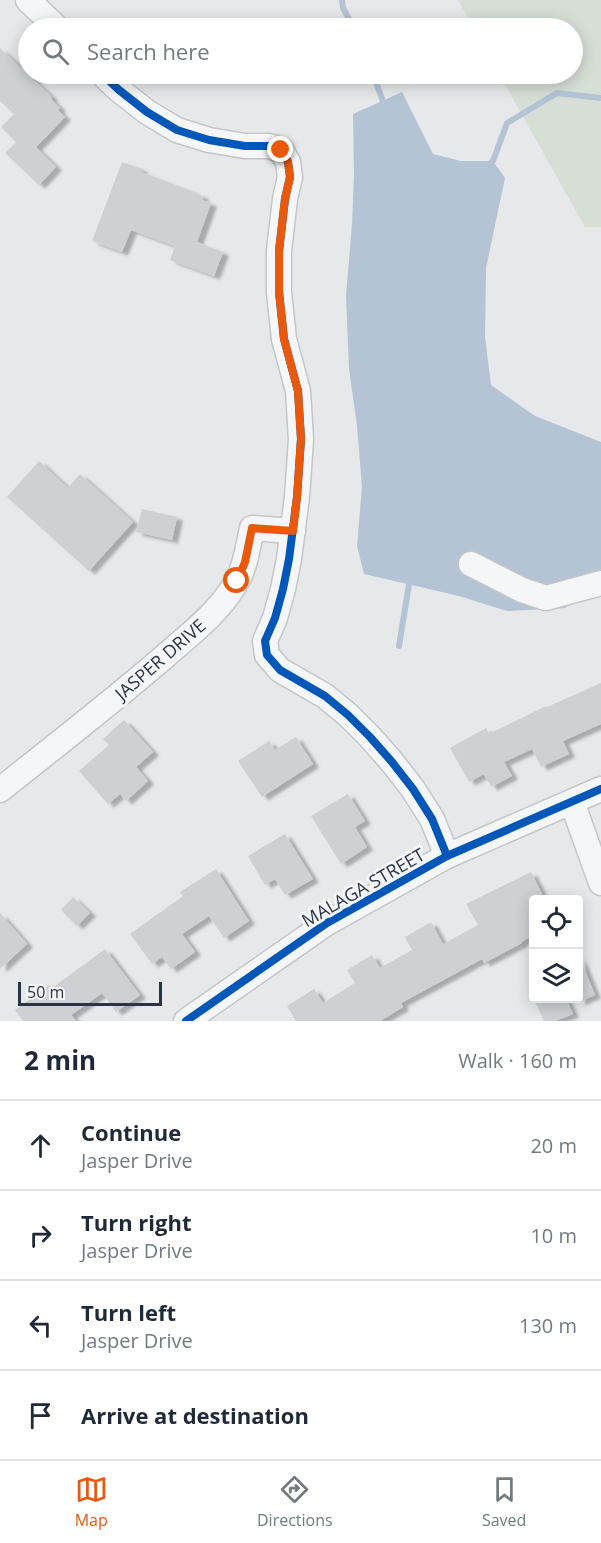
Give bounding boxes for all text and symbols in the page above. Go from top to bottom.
search box [18,18,583,84]
icon: search [39,35,72,68]
text: Search here [87,36,210,66]
route end [267,136,293,162]
route start [223,567,249,593]
street label: JASPER DRIVE [108,613,210,706]
street label: MALAGA STREET [297,842,429,932]
map controls [529,895,583,1003]
button: locate [529,895,583,949]
button: layers [529,949,583,1003]
scale bar [18,979,162,1007]
text: 50 m [27,981,64,1003]
text: 2 min [24,1042,96,1078]
text: Walk · 160 m [458,1047,577,1074]
text: Continue [81,1117,181,1147]
icon: ahead [24,1129,57,1162]
text: 20 m [530,1132,577,1159]
text: Jasper Drive [81,1147,193,1174]
text: Turn right [81,1207,192,1237]
icon: right [24,1219,57,1252]
text: 10 m [530,1222,577,1249]
text: Jasper Drive [81,1237,193,1264]
text: Turn left [81,1297,176,1327]
icon: left [24,1309,57,1342]
text: 130 m [519,1312,577,1339]
text: Jasper Drive [81,1327,193,1354]
icon: arrive [24,1399,57,1432]
text: Arrive at destination [81,1400,309,1430]
tab: Map [75,1473,108,1531]
tab: Directions [257,1473,333,1531]
tab: Saved [482,1473,526,1531]

